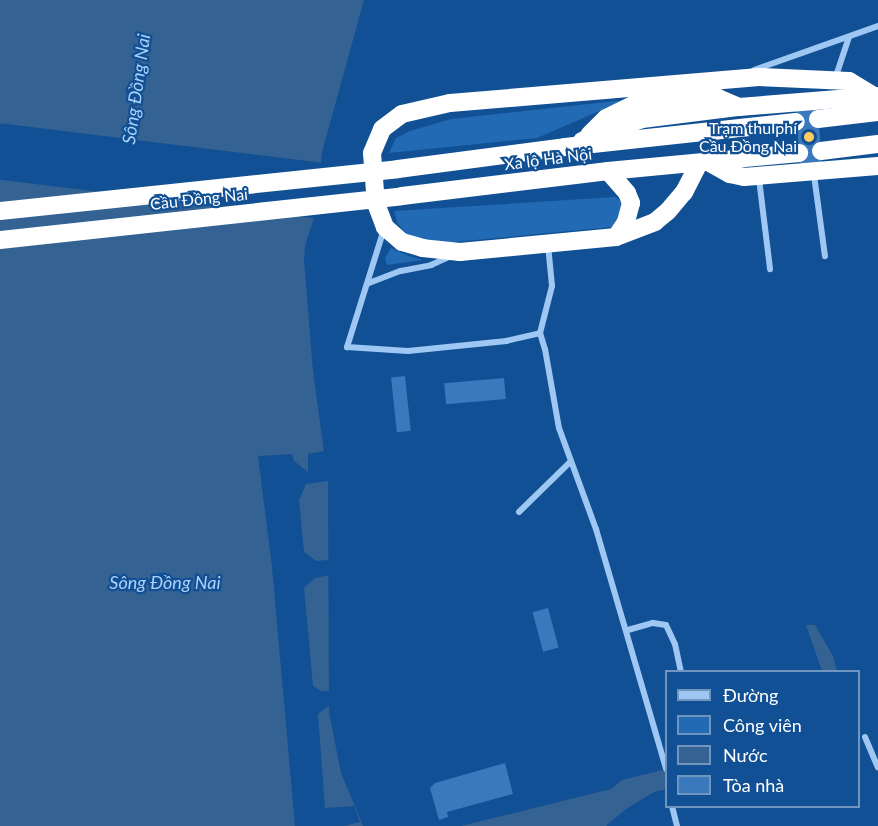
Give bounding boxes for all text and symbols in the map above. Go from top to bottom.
water label: Sông Đồng Nai [118,32,154,146]
place label: Trạm thu phí Cầu Đồng Nai [699,118,797,156]
marker: Trạm thu phí Cầu Đồng Nai [802,130,816,144]
street label: Xa lộ Hà Nội [503,144,593,174]
street label: Cầu Đồng Nai [149,184,249,214]
water label: Sông Đồng Nai [109,571,221,593]
legend [665,670,860,808]
text: Đường [723,684,778,706]
text: Công viên [723,714,802,736]
text: Nước [723,744,768,766]
text: Tòa nhà [723,774,784,796]

